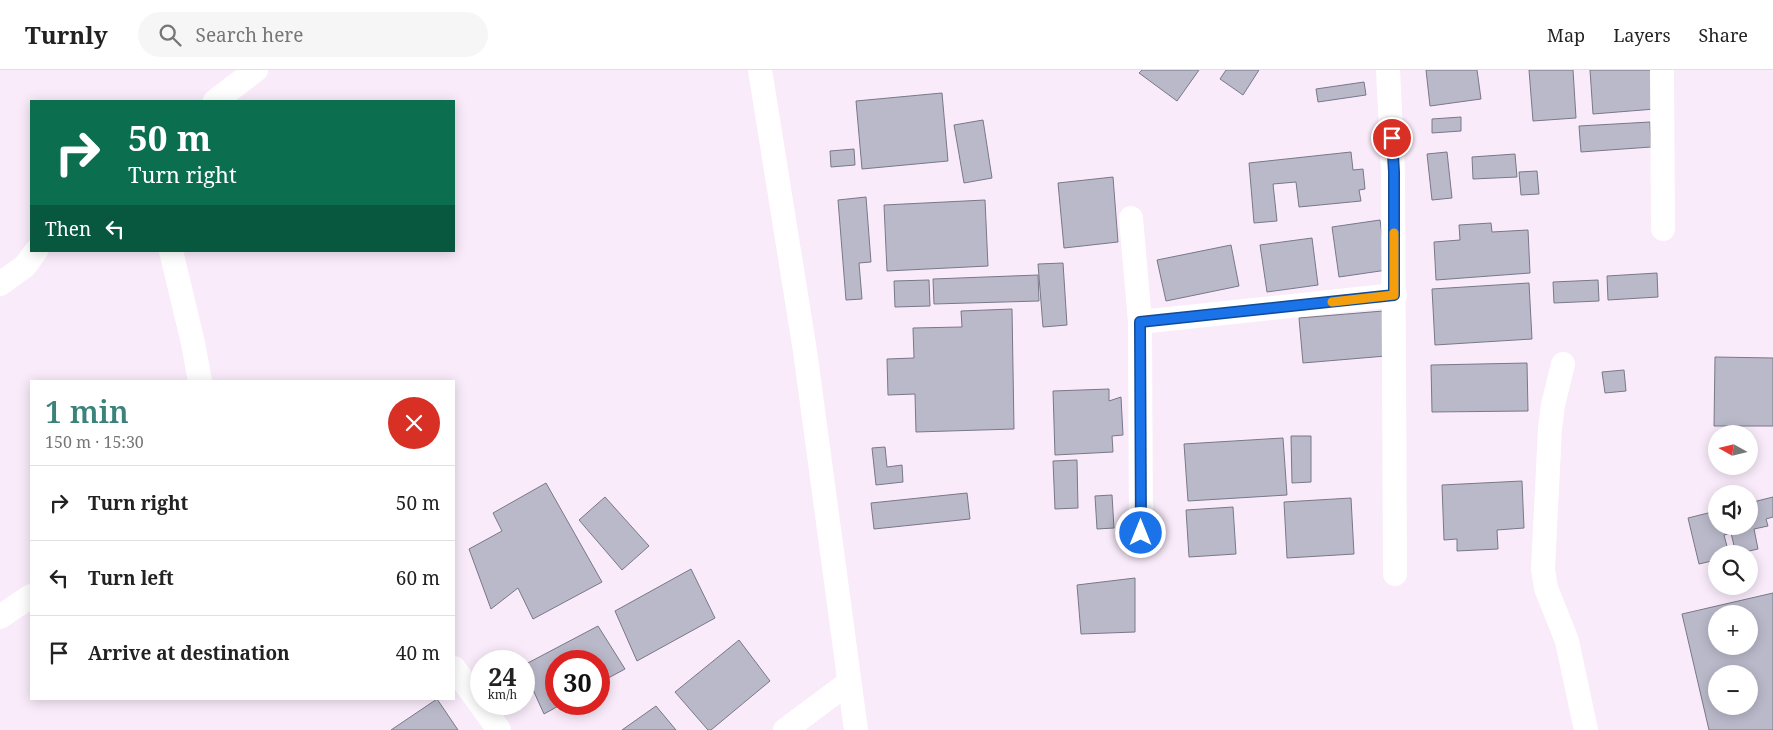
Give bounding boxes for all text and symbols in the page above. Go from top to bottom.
search box [138,12,488,57]
text: Turnly [25,18,108,51]
icon: search [156,21,184,49]
text: Search here [196,22,303,48]
text: Map [1547,23,1585,47]
text: Layers [1613,23,1671,47]
text: Share [1699,23,1748,47]
text: 50 m [128,114,211,161]
pin [1371,117,1413,159]
icon: right [45,120,110,185]
icon: arrive [1378,124,1406,152]
text: Turn right [128,159,237,189]
icon: left [101,215,129,243]
text: Then [45,216,91,242]
text: 1 min [45,391,129,432]
button: close [388,397,440,449]
north arrow [1708,425,1758,475]
map controls [1708,425,1758,715]
text: 150 m · 15:30 [45,431,144,453]
button: sound [1708,485,1758,535]
icon: right [45,489,73,517]
text: Turn right [88,490,188,516]
text: 50 m [396,490,440,516]
position arrow [1114,506,1166,558]
button: search [1708,545,1758,595]
icon: left [45,564,73,592]
text: Turn left [88,565,174,591]
text: 60 m [396,565,440,591]
button: + [1708,605,1758,655]
icon: arrive [45,639,73,667]
text: Arrive at destination [88,640,290,666]
text: 40 m [396,640,440,666]
speed limit sign: 30 [545,650,610,715]
text: 24 [488,659,517,693]
button: − [1708,665,1758,715]
text: km/h [488,686,517,703]

